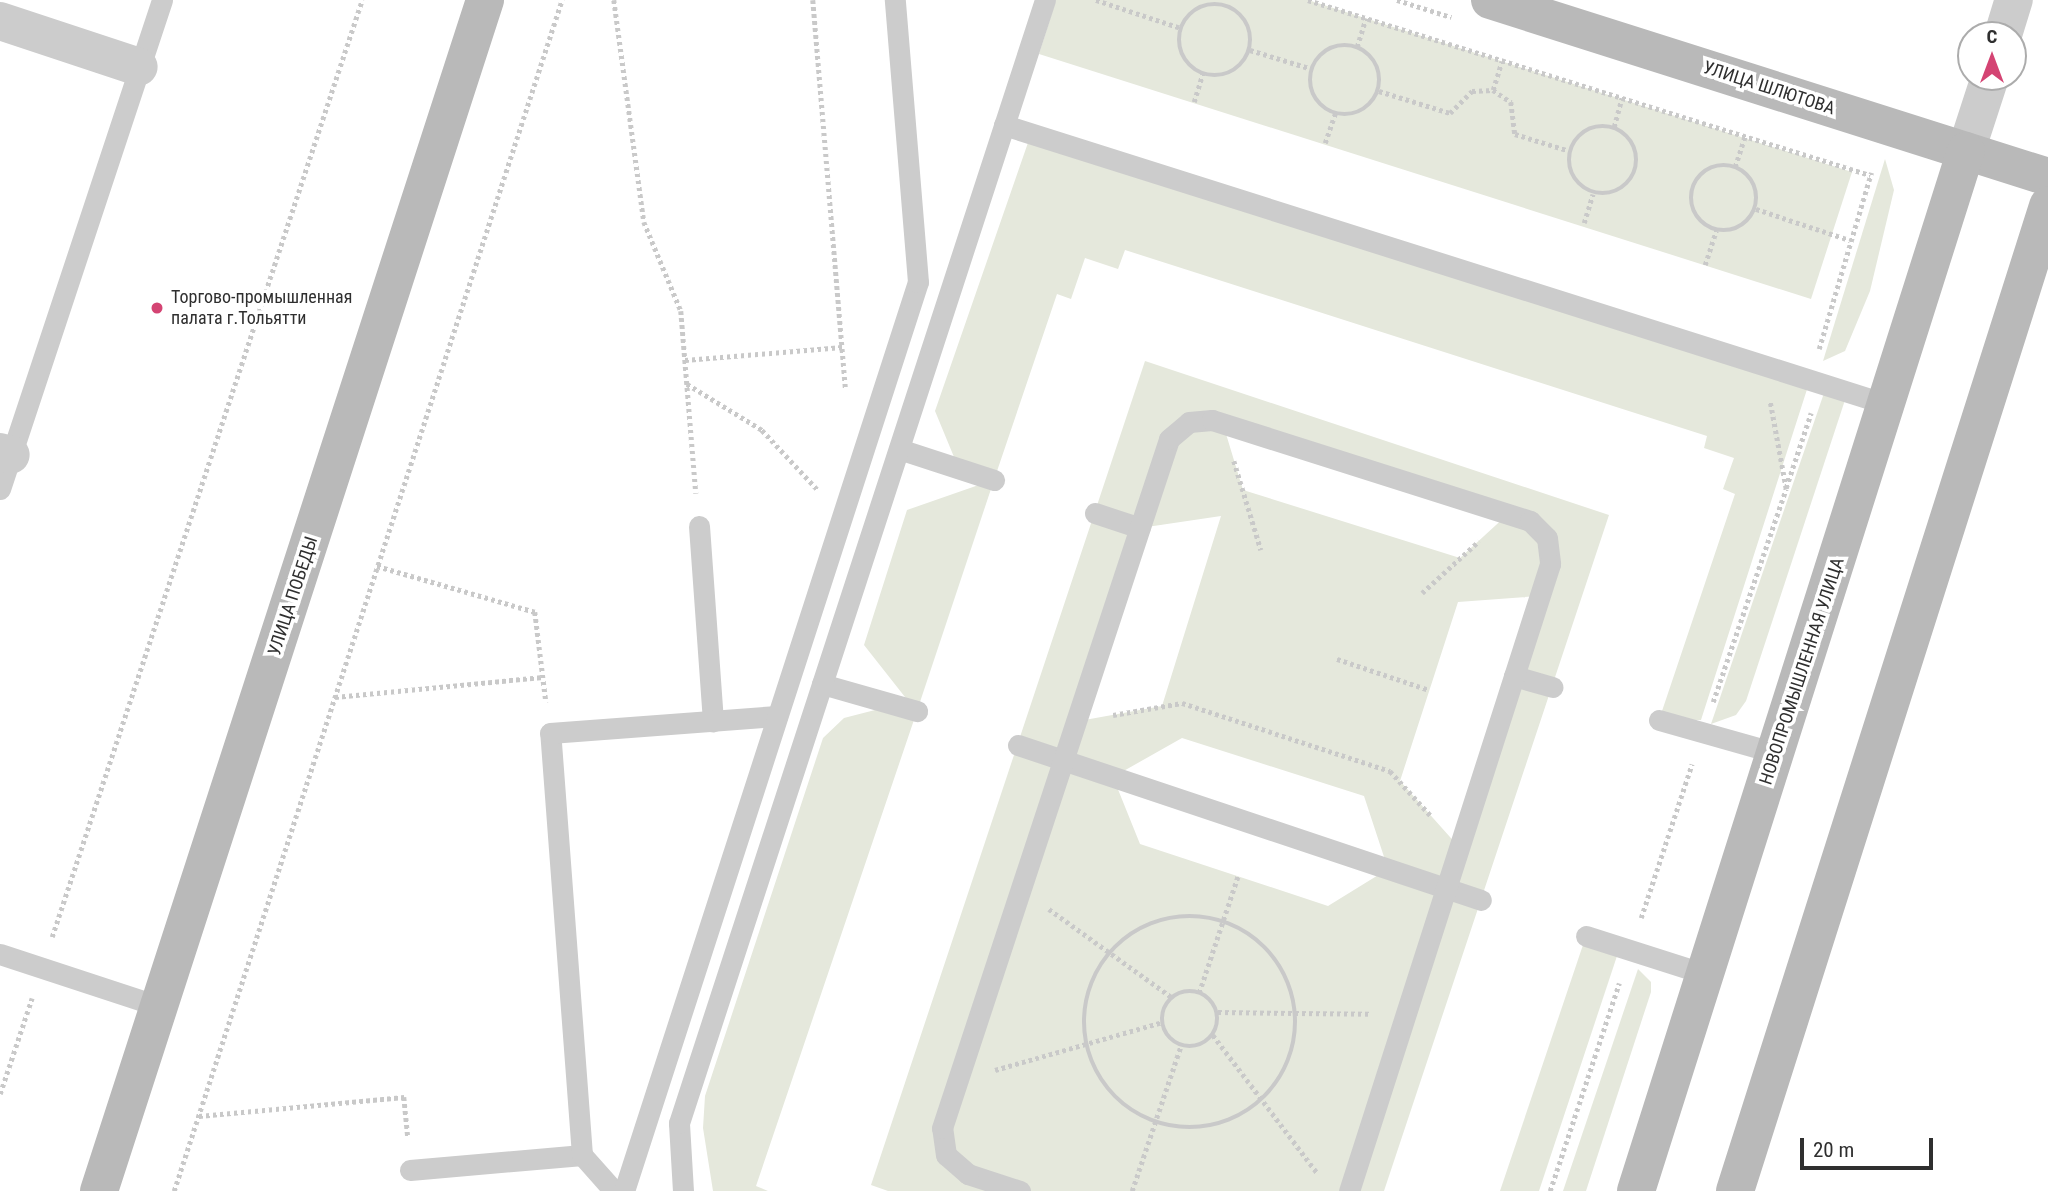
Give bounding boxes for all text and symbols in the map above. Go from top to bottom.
north arrow [1957,21,2027,91]
text: С [1987,25,1997,48]
street label: УЛИЦА ШЛЮТОВА [1700,57,1838,119]
place label: Торгово-промышленная палата г.Тольятти [171,287,352,330]
marker: Торгово-промышленная палата г.Тольятти [149,300,165,316]
street label: УЛИЦА ПОБЕДЫ [264,534,322,658]
street label: НОВОПРОМЫШЛЕННАЯ УЛИЦА [1755,555,1849,787]
scale bar [1803,1124,1936,1168]
text: 20 m [1813,1138,1854,1162]

